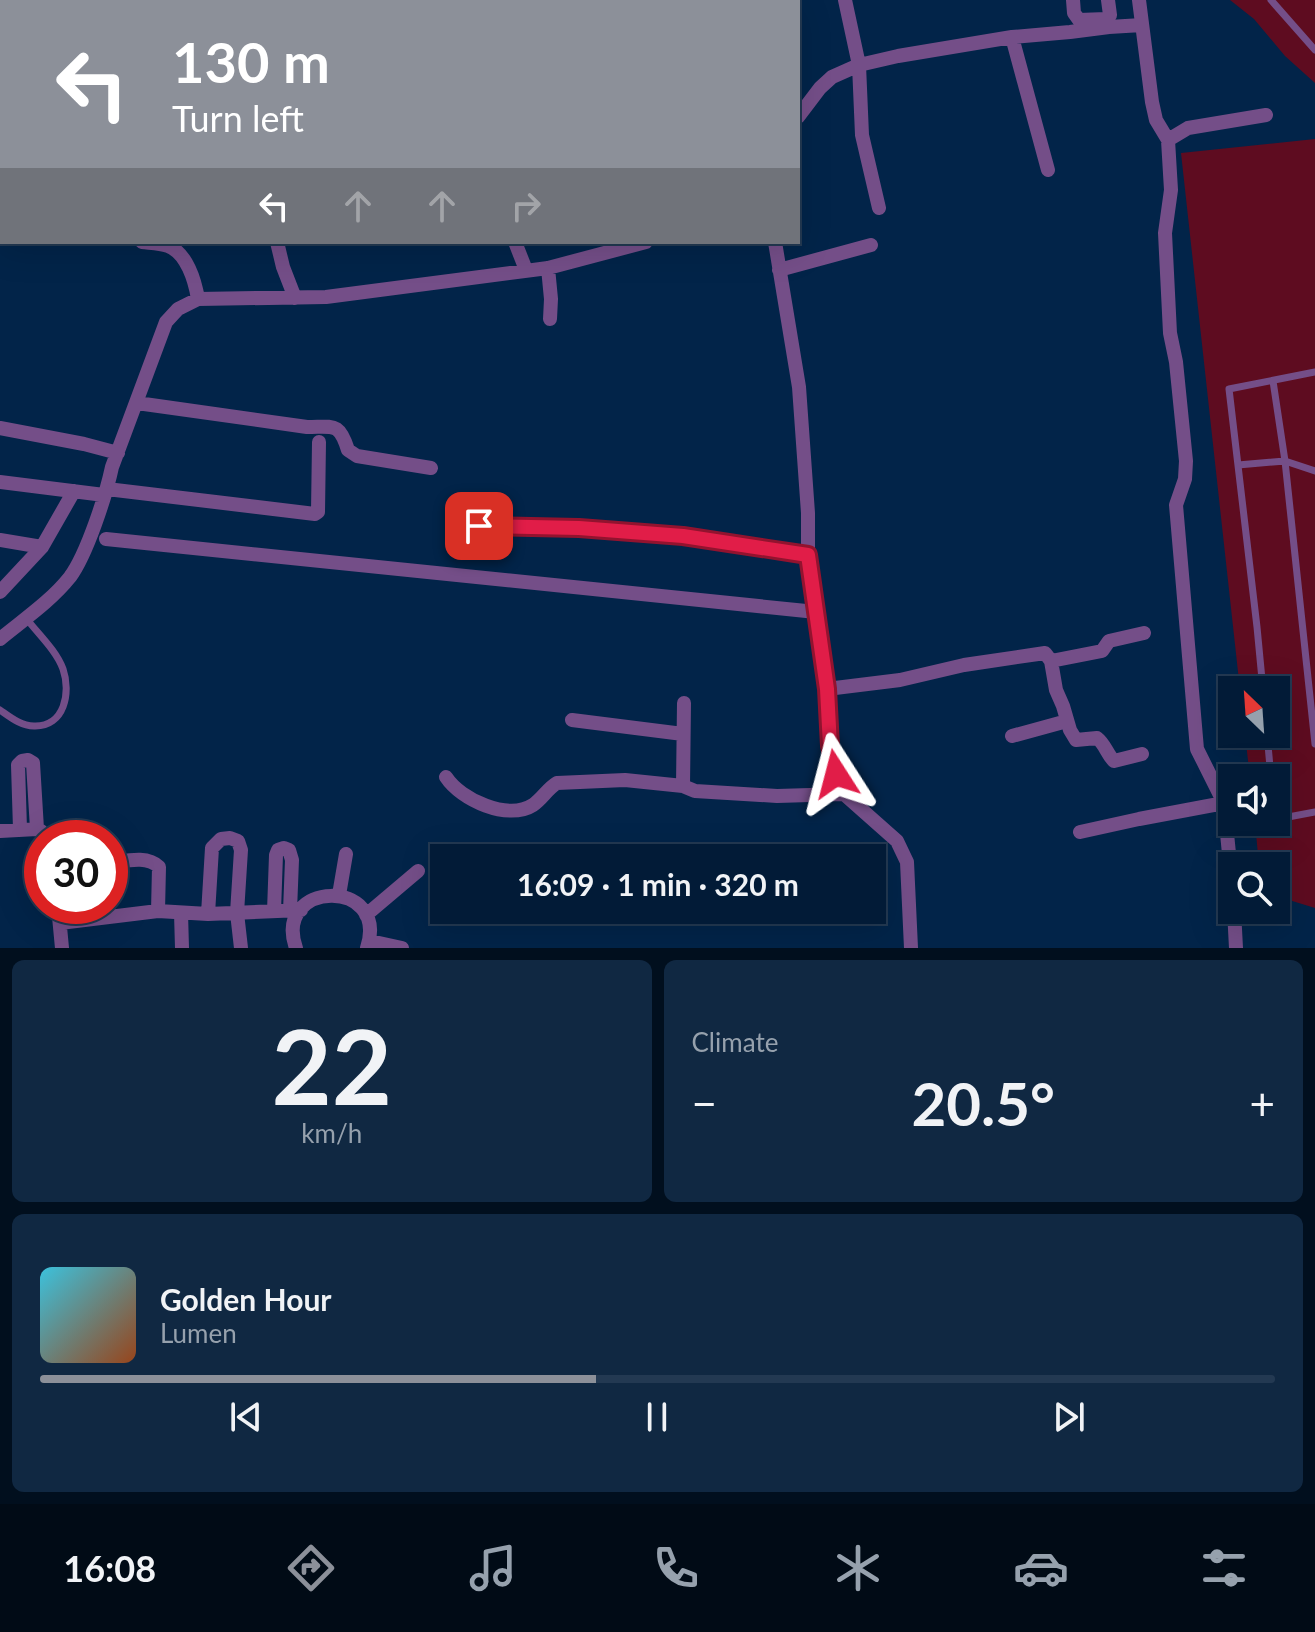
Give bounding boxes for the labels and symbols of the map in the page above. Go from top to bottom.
pin [445,492,513,560]
north arrow [1218,676,1290,748]
position arrow [794,732,878,816]
speed limit sign: 30 [24,820,128,924]

